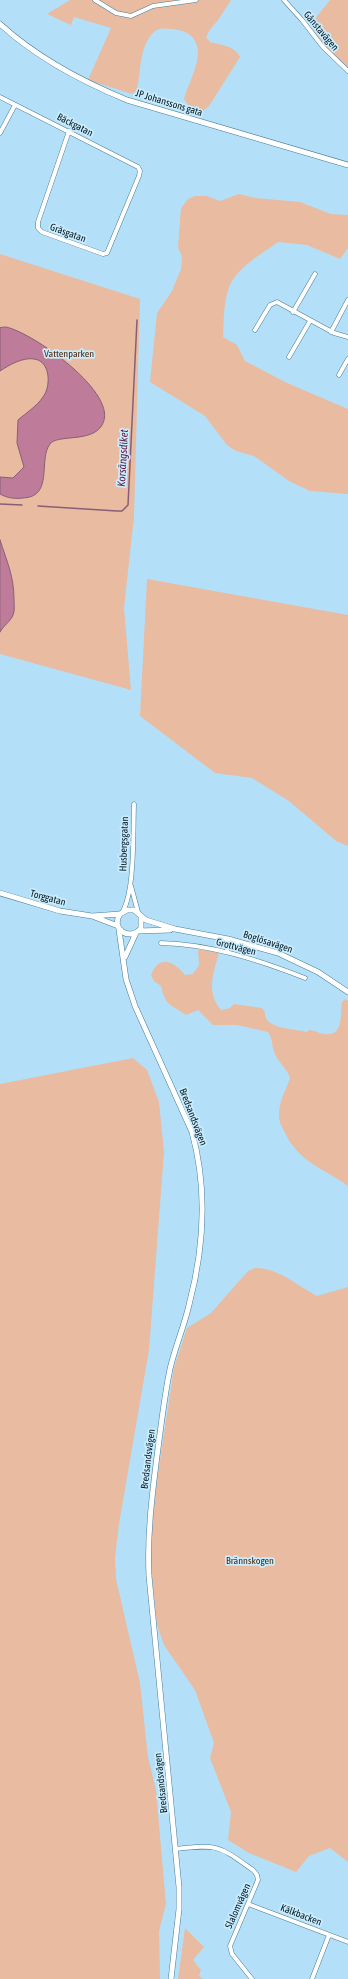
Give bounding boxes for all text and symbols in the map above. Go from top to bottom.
street label: Gånstavägen [301,9,341,53]
street label: JP Johanssons gata [134,87,204,119]
street label: Bäckgatan [55,111,95,139]
street label: Gräsgatan [48,221,88,245]
park label: Vattenparken [44,348,94,360]
water label: Korsängsdiket [115,429,131,487]
street label: Husbergsgatan [117,816,131,872]
street label: Torggatan [29,887,67,909]
street label: Boglösavägen [242,928,294,956]
street label: Grottvägen [215,936,257,958]
street label: Bredsandsvägen [177,1087,209,1147]
street label: Bredsandsvägen [138,1428,158,1490]
park label: Brännskogen [226,1555,274,1567]
street label: Bredsandsvägen [152,1752,170,1814]
street label: Slalomvägen [223,1882,253,1930]
street label: Kälkbacken [279,1902,323,1928]

